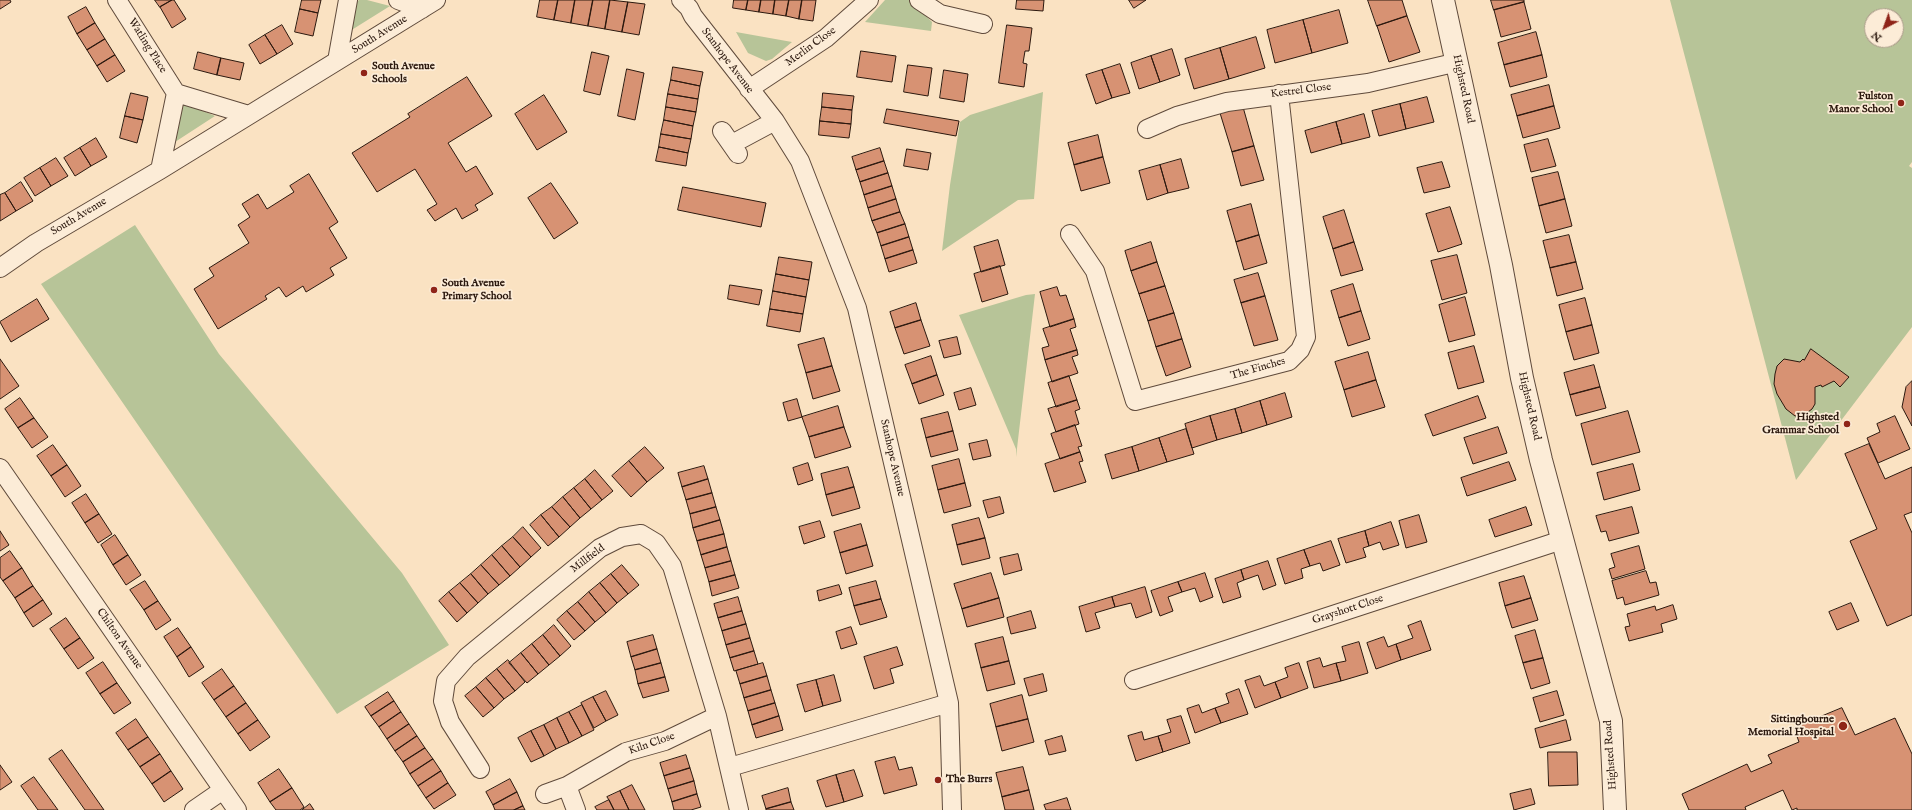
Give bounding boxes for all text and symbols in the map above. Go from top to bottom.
north arrow [1864,8,1904,48]
street label: South Avenue [350,13,410,57]
street label: Watling Place [125,16,169,76]
street label: Merlin Close [783,24,839,70]
street label: Stanhope Avenue [698,26,756,96]
text: N [1869,28,1885,45]
street label: Highsted Road [1449,53,1477,125]
place label: South Avenue Schools [372,60,435,86]
marker: South Avenue Schools [359,68,369,78]
street label: Kestrel Close [1270,81,1332,101]
place label: Fulston Manor School [1829,90,1893,116]
marker: Fulston Manor School [1896,98,1906,108]
street label: South Avenue [49,195,109,239]
place label: South Avenue Primary School [442,277,511,303]
marker: South Avenue Primary School [429,285,439,295]
street label: The Finches [1229,355,1287,383]
street label: Highsted Road [1515,370,1543,442]
place label: Highsted Grammar School [1762,411,1839,437]
street label: Stanhope Avenue [877,418,907,498]
marker: Highsted Grammar School [1842,419,1852,429]
street label: Millfield [568,542,608,576]
street label: Grayshott Close [1311,592,1385,628]
street label: Chilton Avenue [93,606,145,672]
place label: Sittingbourne Memorial Hospital [1748,713,1834,739]
street label: Highsted Road [1602,720,1620,790]
marker: Sittingbourne Memorial Hospital [1837,720,1849,732]
street label: Kiln Close [627,730,677,758]
place label: The Burrs [946,773,992,787]
marker: The Burrs [933,775,943,785]

